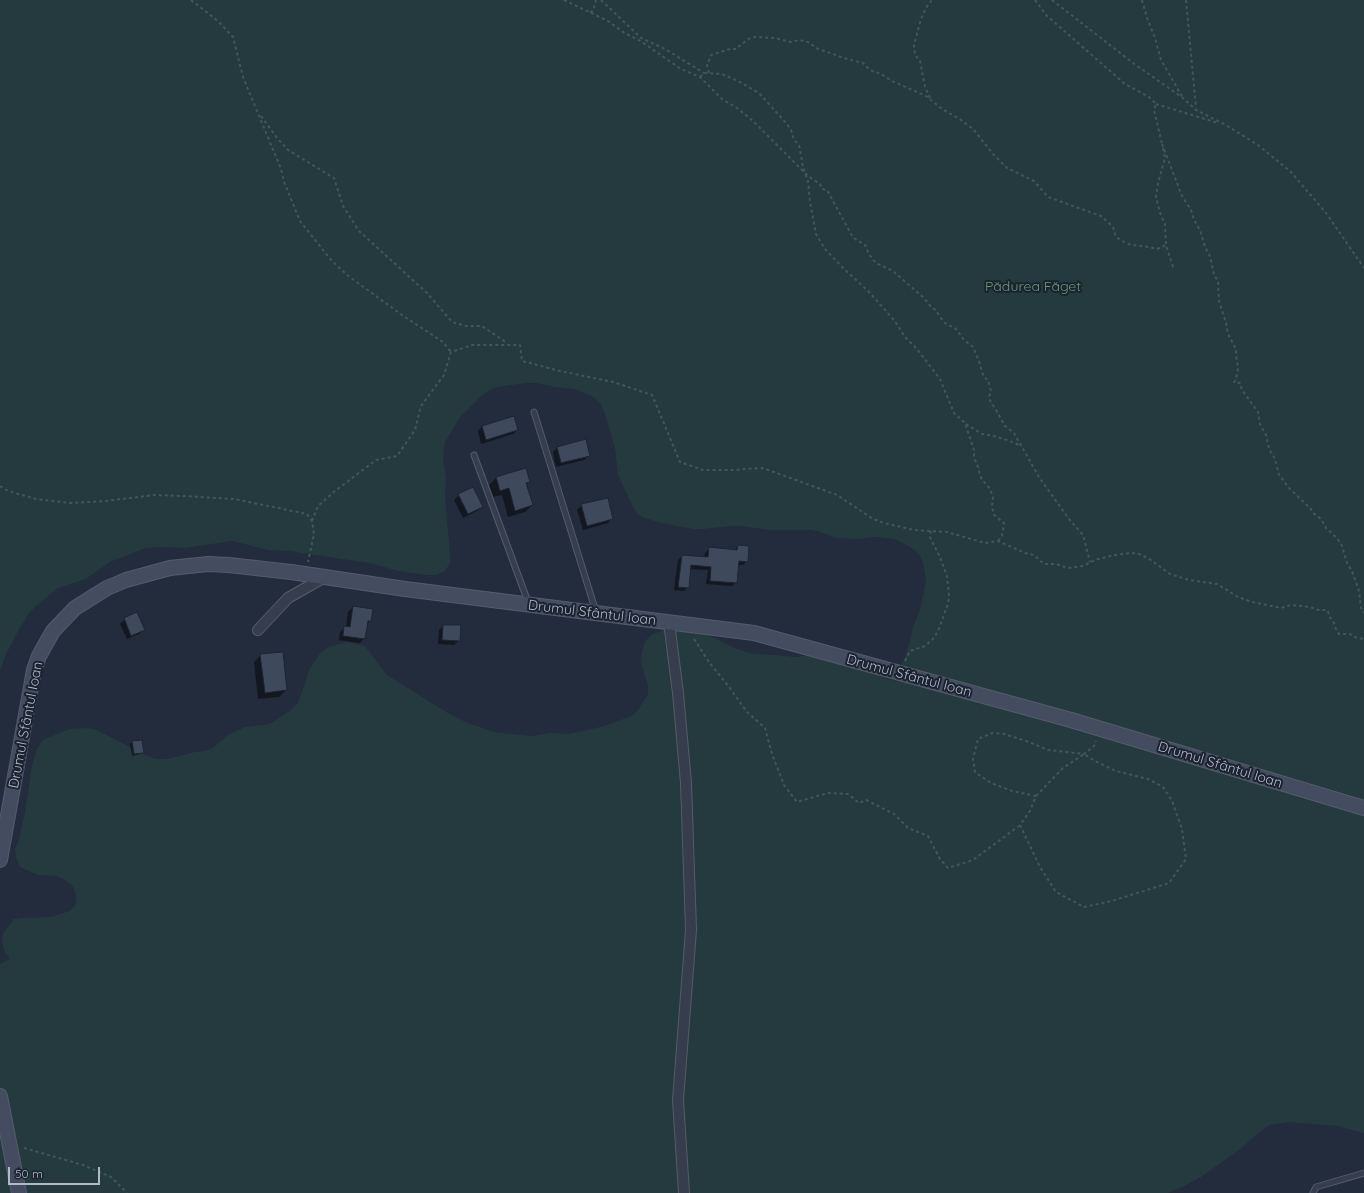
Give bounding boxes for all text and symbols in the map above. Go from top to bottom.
park label: Pădurea Făget [985,279,1081,295]
street label: Drumul Sfântul Ioan [527,597,657,629]
street label: Drumul Sfântul Ioan [845,651,973,701]
street label: Drumul Sfântul Ioan [5,660,47,790]
street label: Drumul Sfântul Ioan [1156,738,1284,792]
scale bar [10,1159,102,1185]
text: 50 m [15,1166,43,1181]

